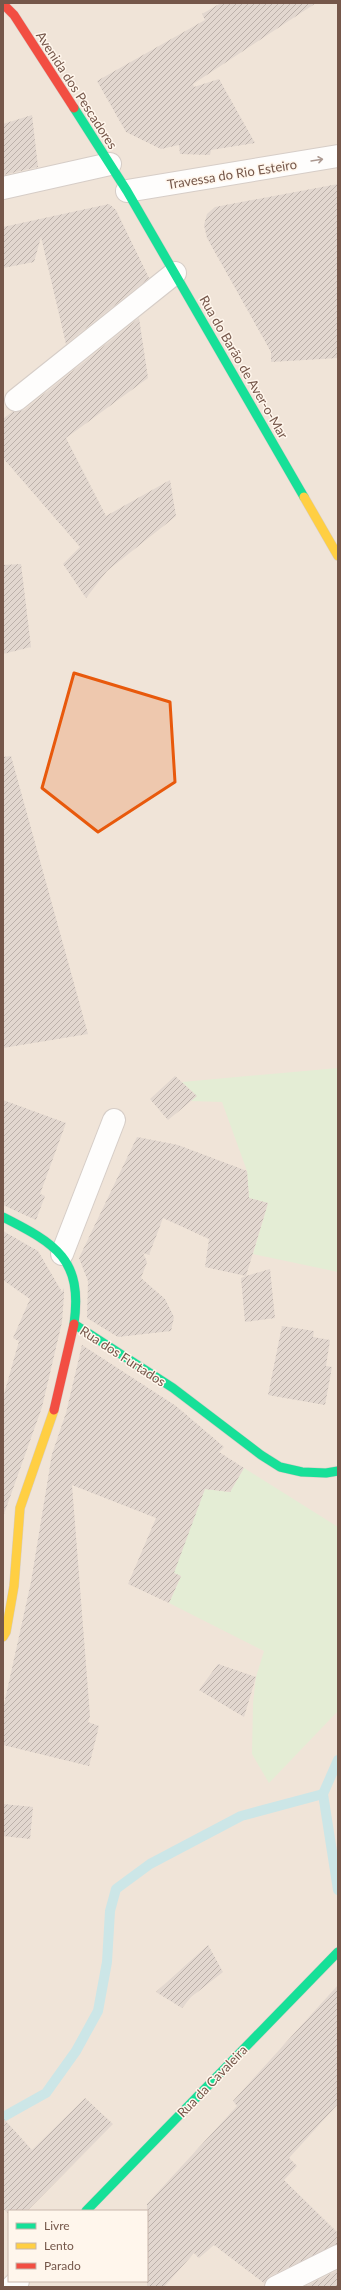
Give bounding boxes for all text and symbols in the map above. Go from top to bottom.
street label: Avenida dos Pescadores [33,28,121,152]
street label: Travessa do Rio Esteiro [166,156,298,192]
one-way arrow [311,156,324,164]
street label: Rua do Barão de Aver-o-Mar [196,293,292,442]
street label: Rua dos Furtados [77,1322,169,1390]
street label: Rua da Cavaleira [174,2042,250,2120]
legend [8,2210,148,2282]
text: Livre [44,2218,70,2233]
text: Lento [44,2238,74,2253]
text: Parado [44,2258,81,2273]

